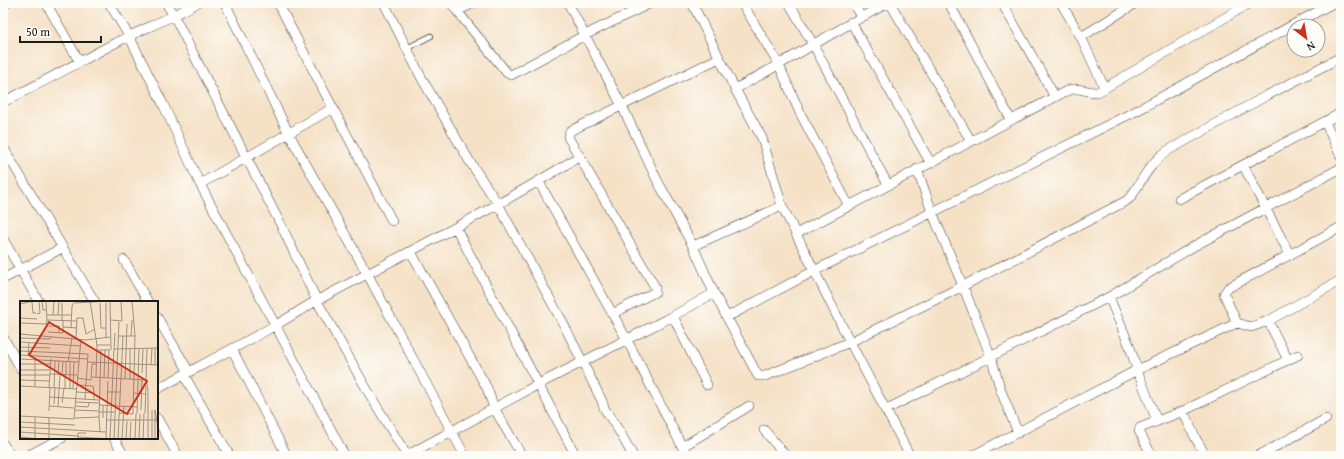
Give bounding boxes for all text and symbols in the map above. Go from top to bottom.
scale bar [20,18,101,44]
north arrow [1286,18,1326,58]
text: 50 m [26,23,50,40]
text: N [1303,38,1318,56]
inset map [20,301,158,439]

